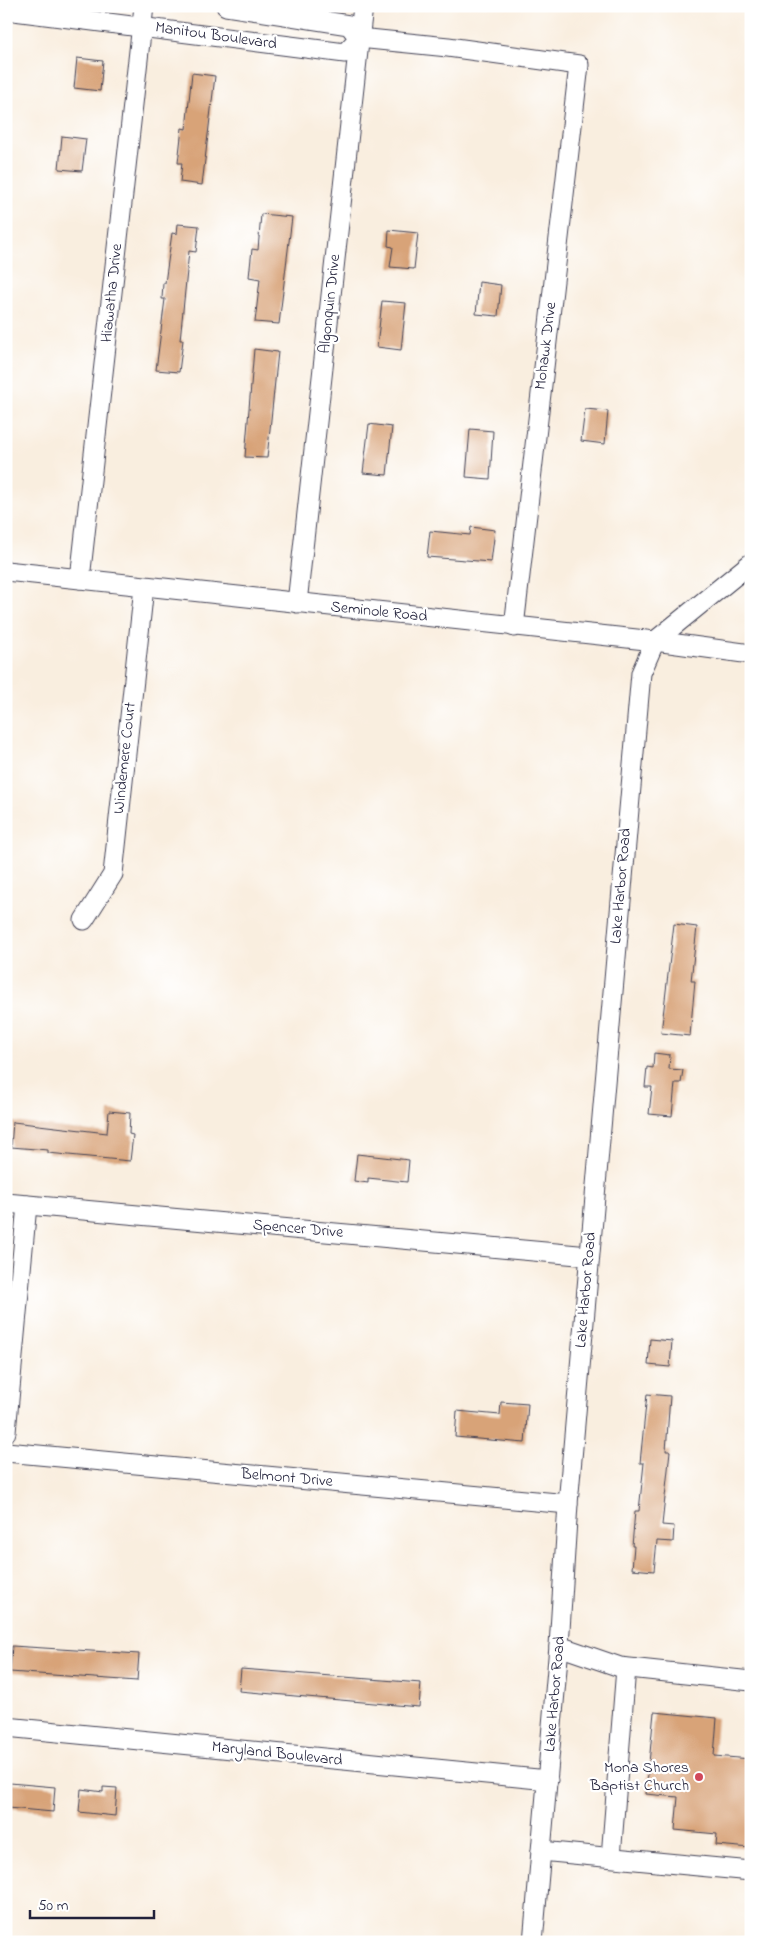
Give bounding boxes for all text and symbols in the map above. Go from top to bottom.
street label: Manitou Boulevard [154,16,278,56]
street label: Hiawatha Drive [95,242,129,343]
street label: Algonquin Drive [313,252,347,355]
street label: Mohawk Drive [529,300,563,391]
street label: Seminole Road [329,595,429,629]
street label: Windemere Court [107,700,143,815]
street label: Lake Harbor Road [604,827,638,945]
street label: Spencer Drive [252,1213,345,1245]
street label: Lake Harbor Road [569,1231,603,1349]
street label: Belmont Drive [239,1462,335,1494]
street label: Lake Harbor Road [538,1635,572,1753]
street label: Maryland Boulevard [210,1735,344,1773]
place label: Mona Shores Baptist Church [589,1756,689,1798]
marker: Mona Shores Baptist Church [693,1771,705,1783]
scale bar [30,1888,154,1920]
text: 50 m [38,1895,69,1917]

